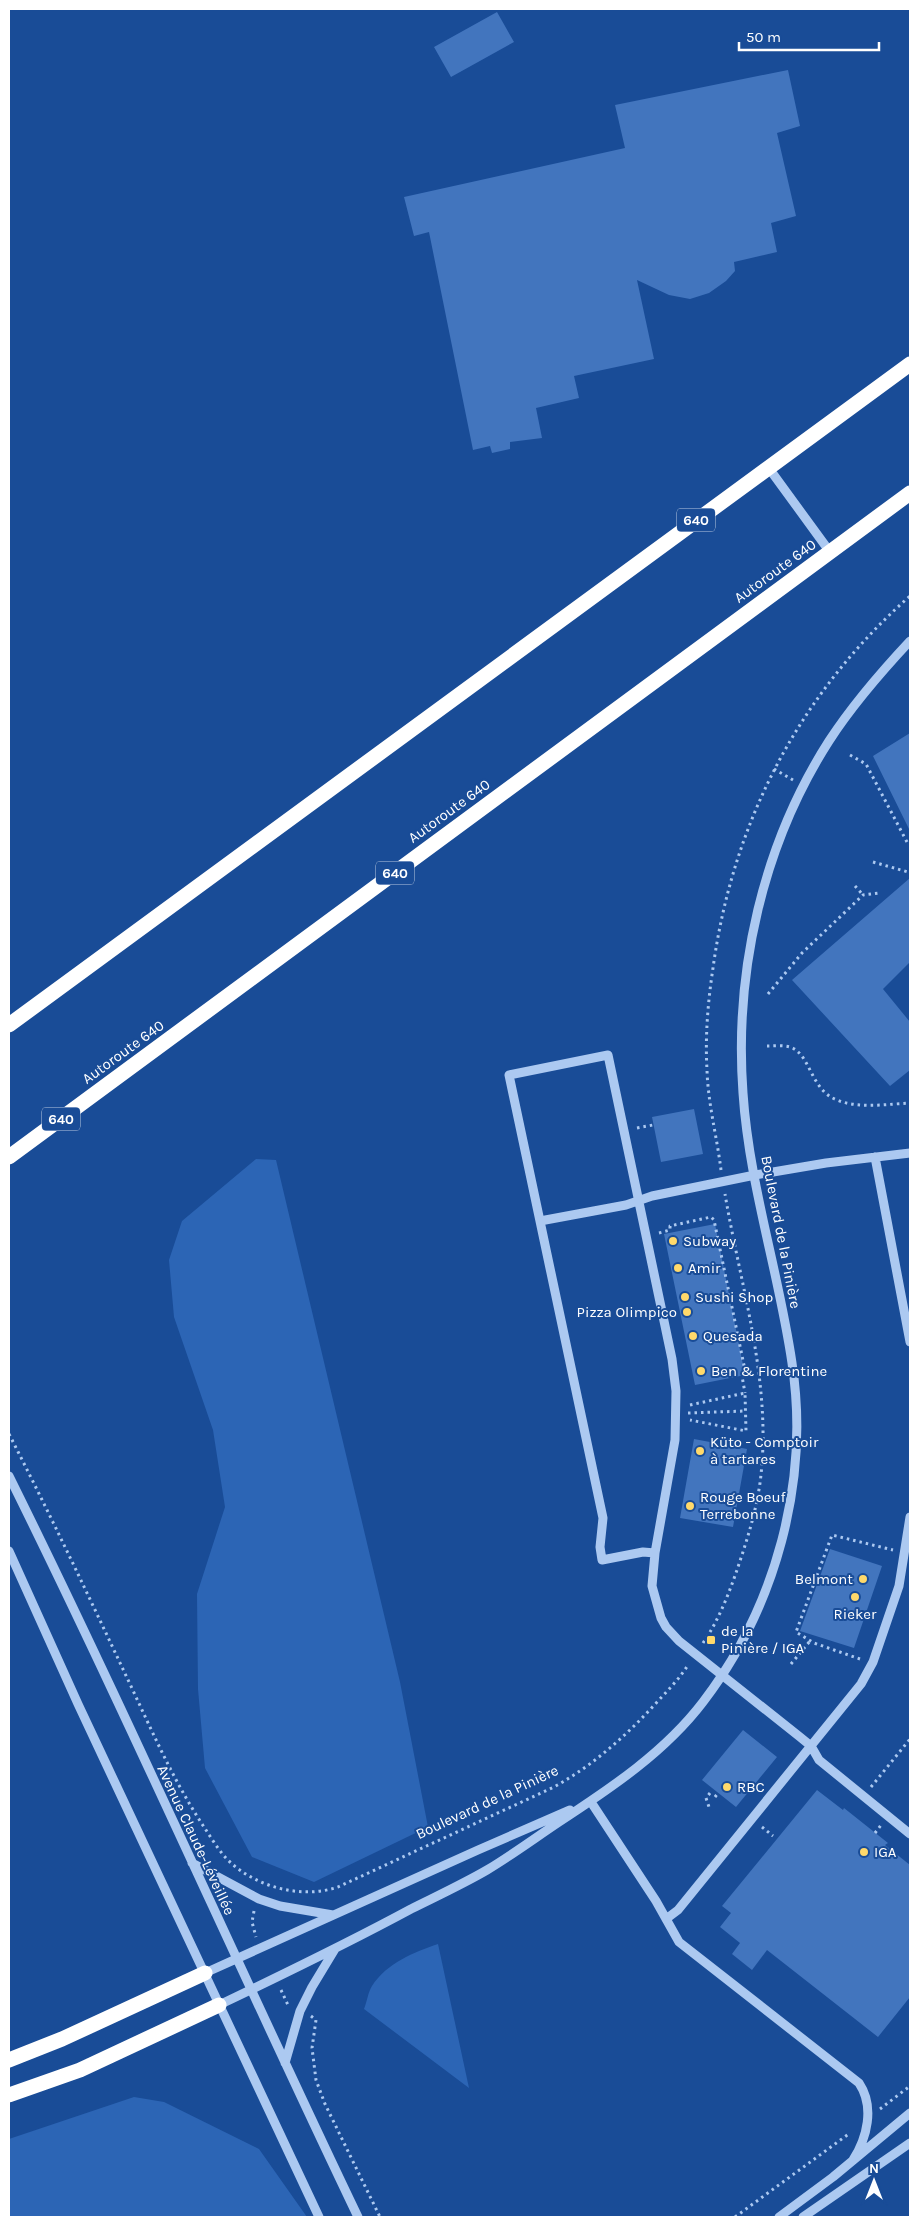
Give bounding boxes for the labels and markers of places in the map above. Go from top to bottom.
place label: Subway [683,1232,736,1250]
marker: Subway [667,1235,679,1247]
place label: Amir [688,1259,721,1277]
marker: Amir [672,1262,684,1274]
place label: Sushi Shop [695,1288,773,1306]
marker: Sushi Shop [679,1291,691,1303]
place label: Pizza Olimpico [577,1303,677,1321]
marker: Pizza Olimpico [681,1306,693,1318]
place label: Quesada [703,1327,763,1345]
marker: Quesada [687,1330,699,1342]
place label: Ben & Florentine [711,1362,827,1380]
marker: Ben & Florentine [695,1365,707,1377]
place label: Küto - Comptoir à tartares [710,1433,819,1468]
marker: Küto - Comptoir à tartares [694,1445,706,1457]
place label: Rouge Boeuf Terrebonne [700,1488,787,1523]
marker: Rouge Boeuf Terrebonne [684,1500,696,1512]
place label: Belmont [795,1570,853,1588]
marker: Belmont [857,1573,869,1585]
marker: Rieker [849,1591,861,1603]
place label: Rieker [834,1605,877,1623]
place label: de la Pinière / IGA [721,1622,805,1657]
marker: de la Pinière / IGA [705,1634,717,1646]
place label: RBC [737,1778,765,1796]
marker: RBC [721,1781,733,1793]
place label: IGA [874,1843,897,1861]
marker: IGA [858,1846,870,1858]

